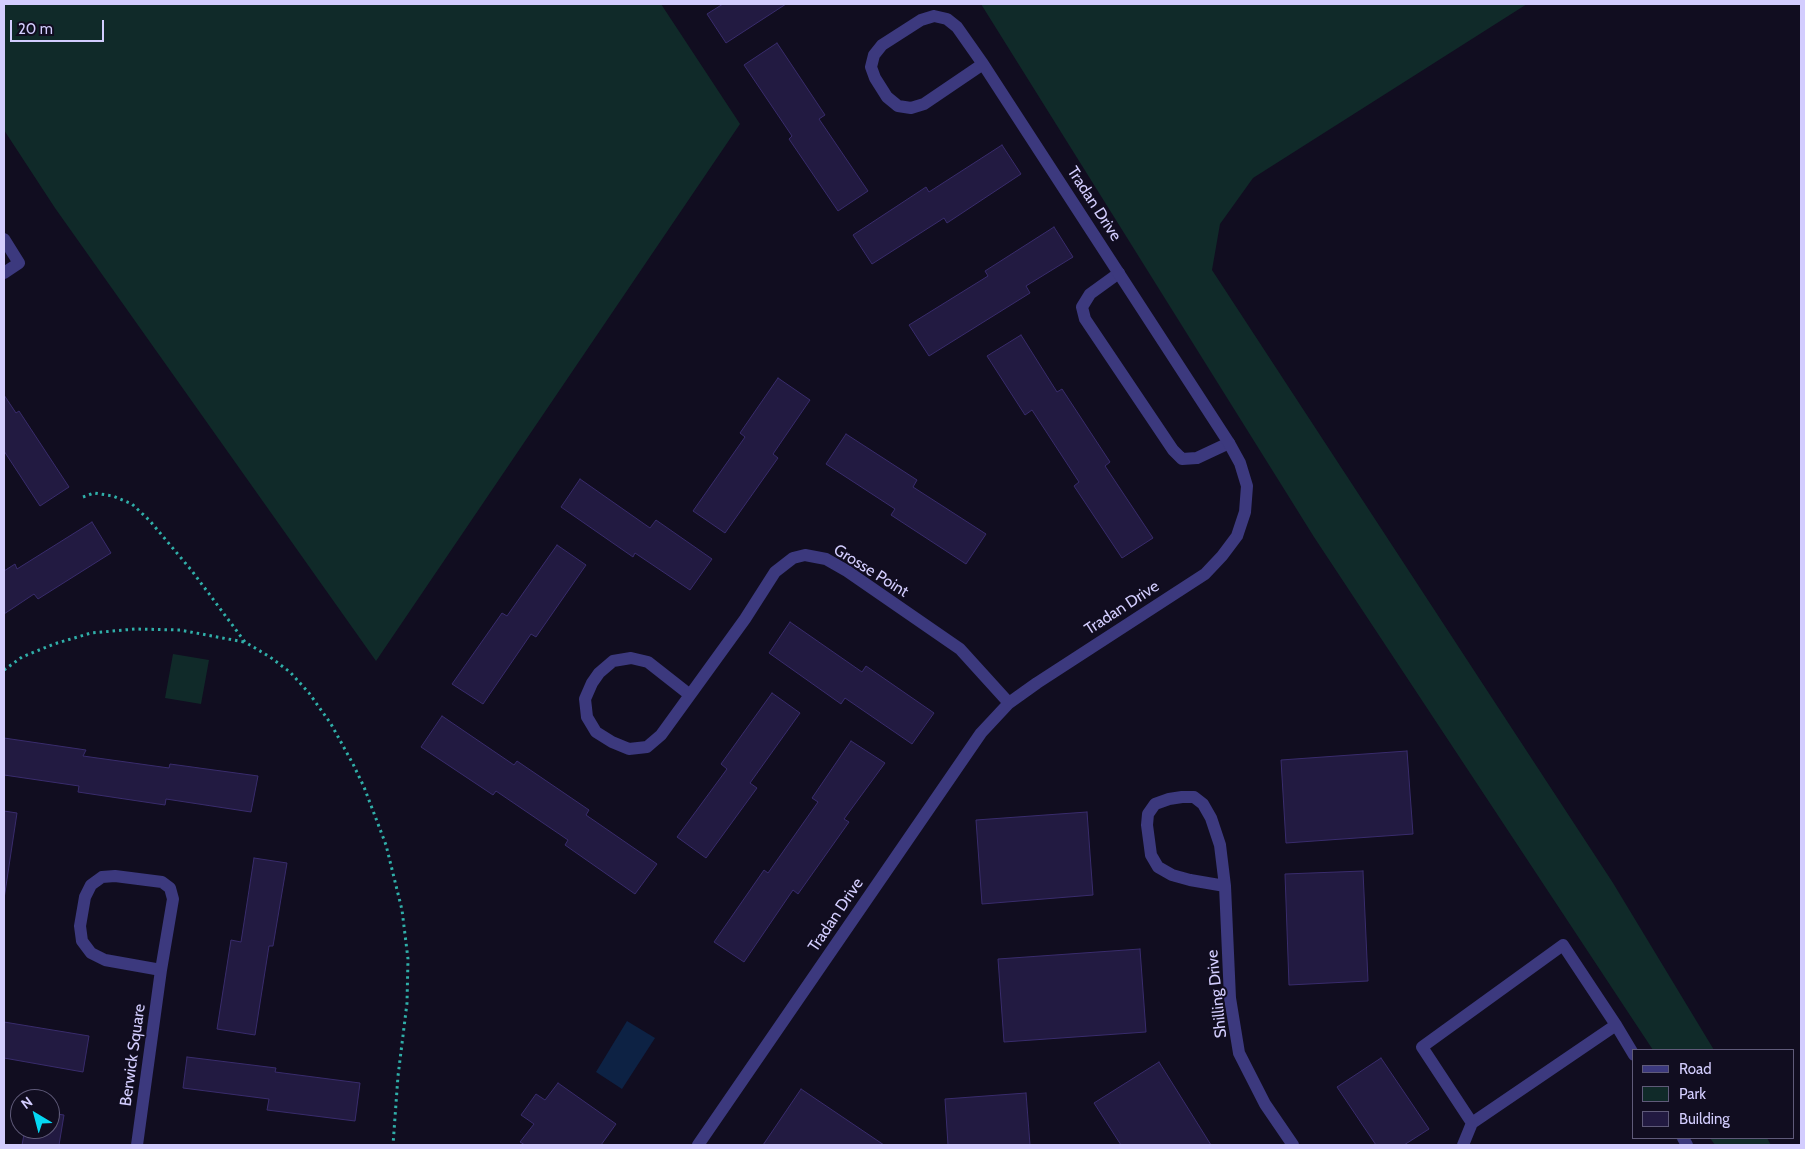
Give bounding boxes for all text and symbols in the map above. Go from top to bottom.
scale bar [12,10,106,42]
text: 20 m [18,20,53,38]
street label: Tradan Drive [1063,163,1125,245]
street label: Grosse Point [830,540,912,602]
street label: Tradan Drive [1081,577,1163,639]
street label: Tradan Drive [804,875,868,955]
street label: Shilling Drive [1203,949,1231,1039]
street label: Berwick Square [116,1003,150,1107]
legend [1632,1049,1795,1139]
text: Road [1679,1060,1712,1078]
text: Park [1679,1085,1706,1103]
north arrow [10,1089,60,1139]
text: N [17,1093,36,1113]
text: Building [1679,1110,1730,1128]

